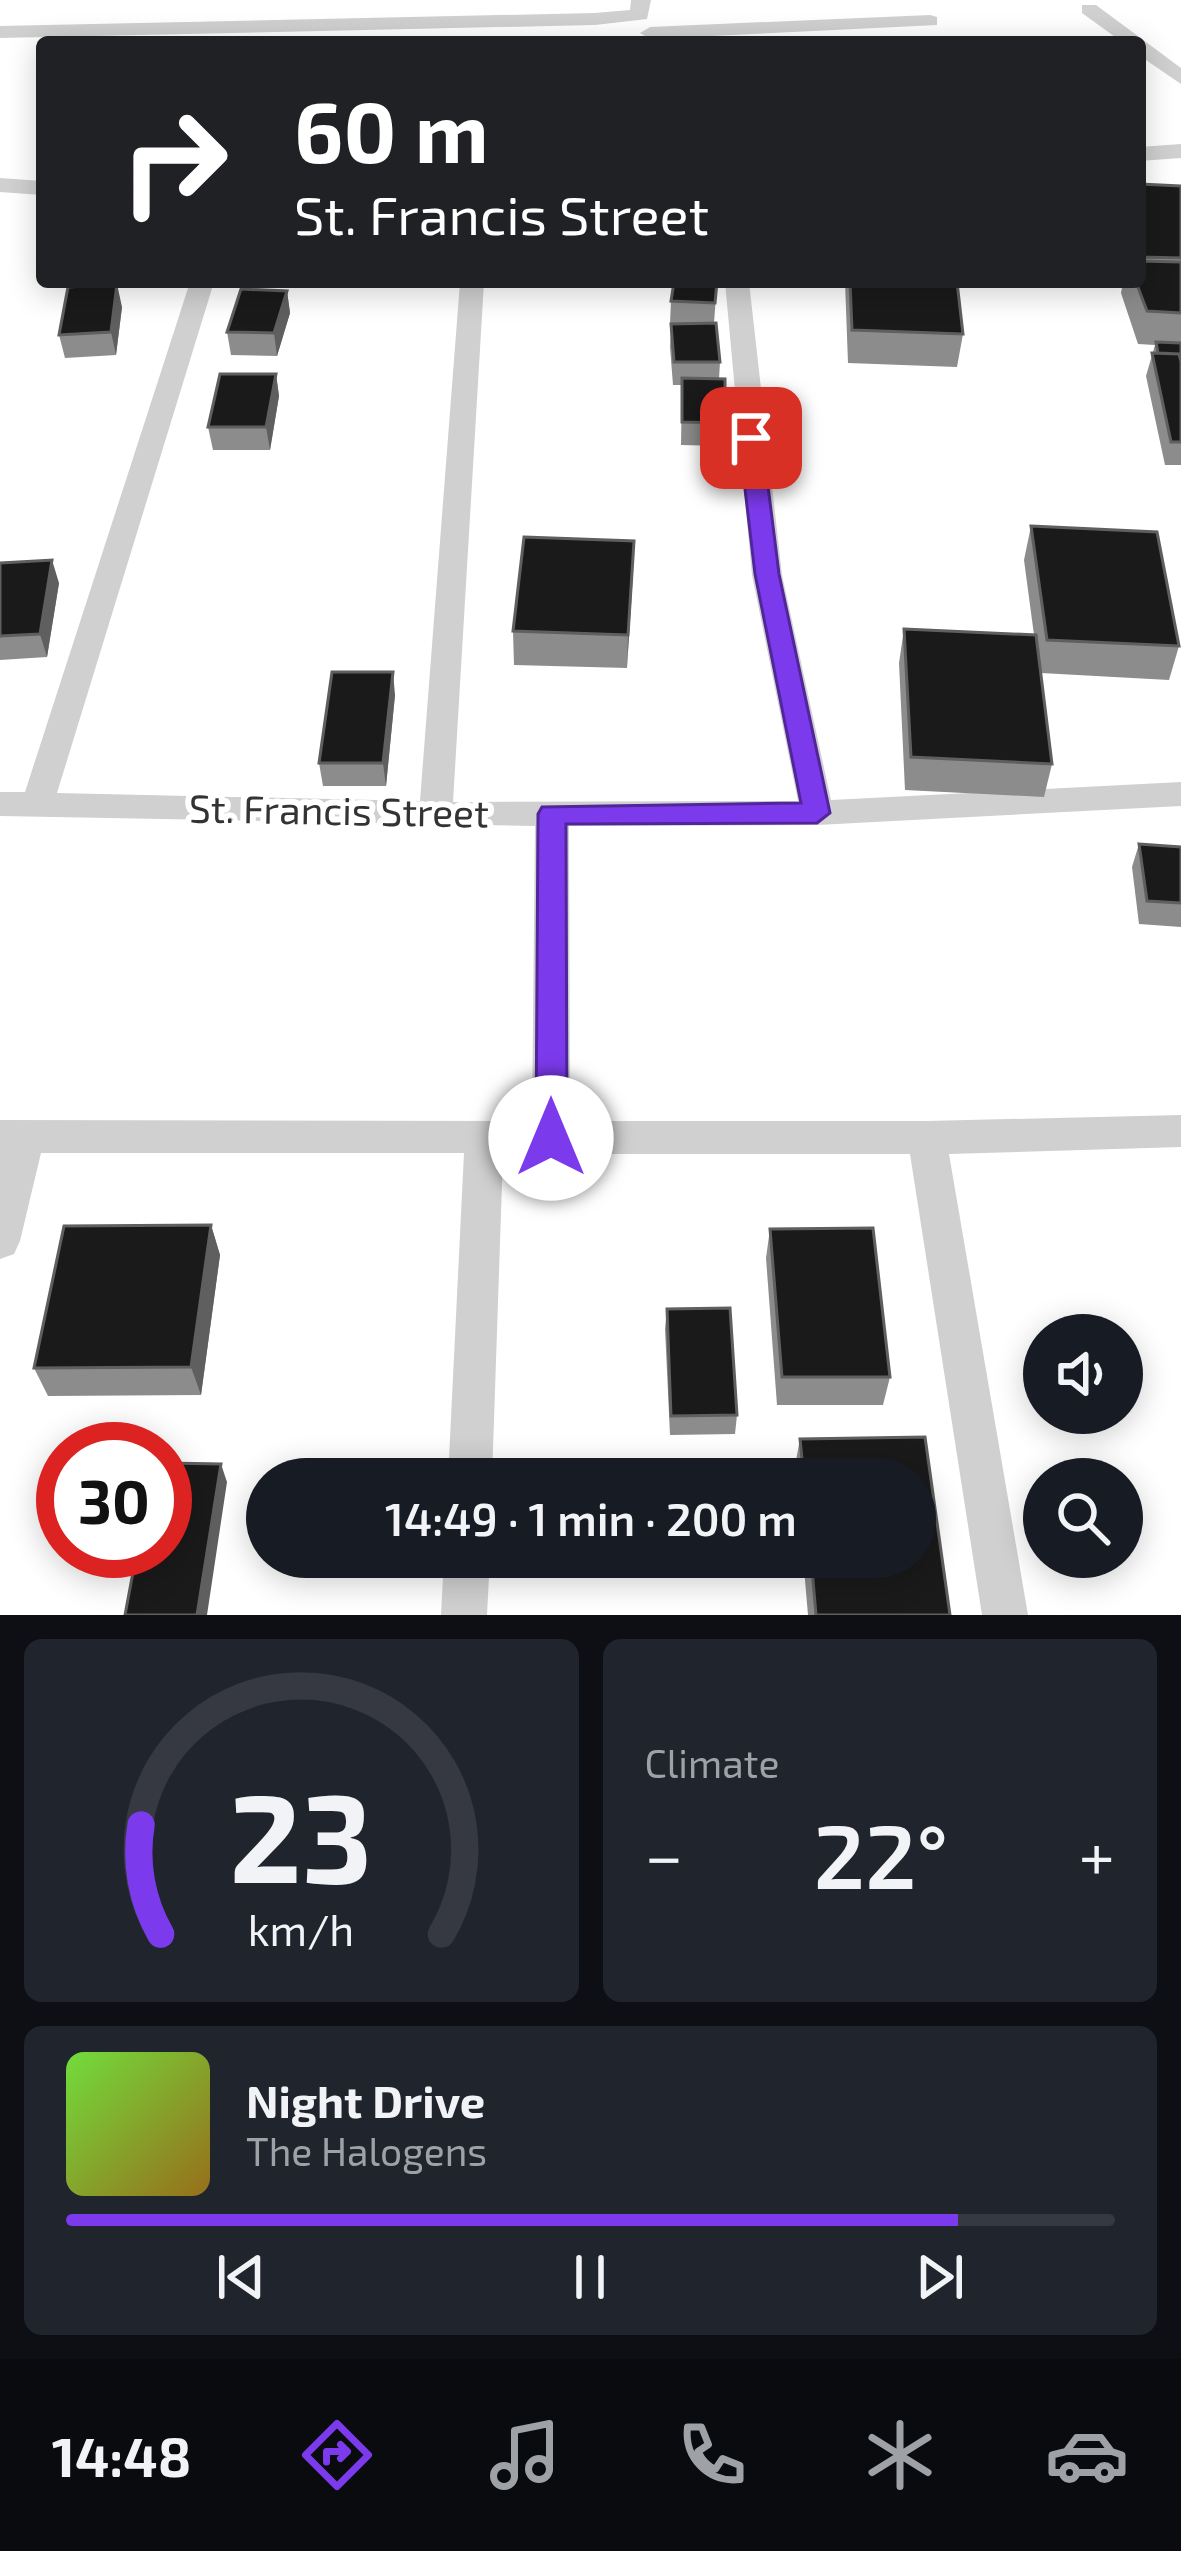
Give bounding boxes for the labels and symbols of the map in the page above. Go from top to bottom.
pin [700,387,802,489]
street label: St. Francis Street [189,783,489,836]
position arrow [488,1075,614,1201]
speed limit sign: 30 [36,1422,192,1578]

